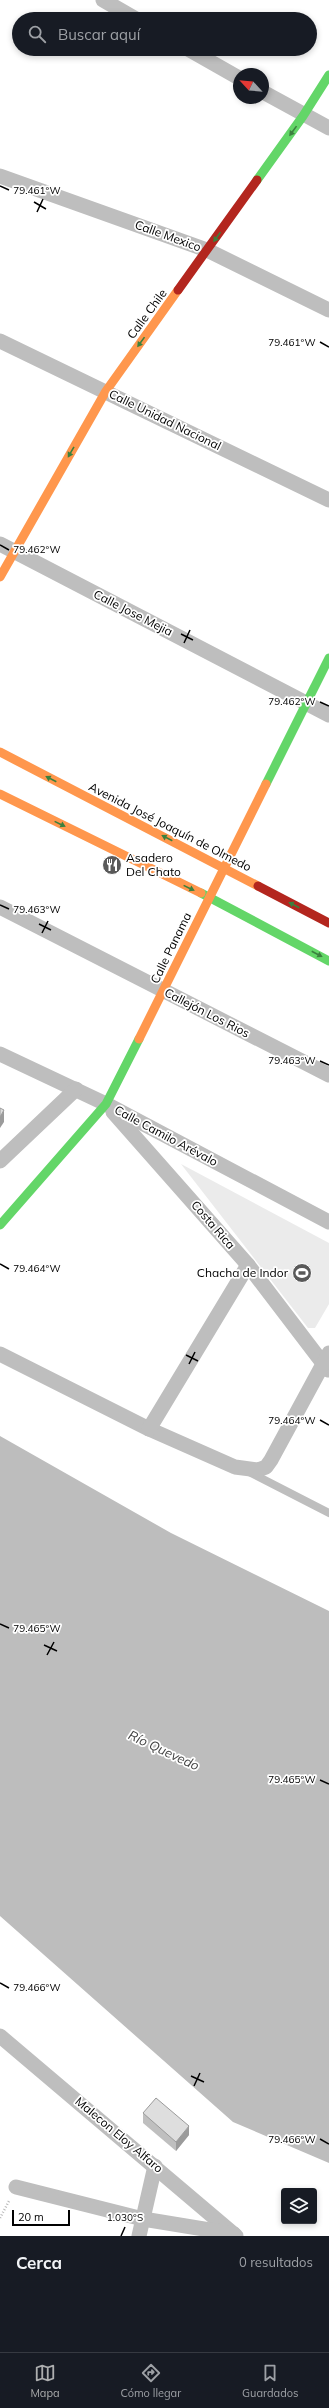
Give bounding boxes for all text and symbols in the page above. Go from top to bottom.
search box [12,12,317,56]
icon: search [26,23,48,45]
text: Buscar aquí [58,25,140,44]
north arrow [233,68,269,104]
one-way arrow [289,126,297,136]
text: 79.461°W [13,184,61,197]
street label: Calle Mexico [133,217,203,254]
one-way arrow [213,231,221,242]
street label: Calle Chile [123,286,170,342]
text: 79.461°W [268,336,316,349]
one-way arrow [137,337,145,347]
street label: Calle Unidad Nacional [107,386,224,453]
one-way arrow [68,446,75,457]
text: 79.462°W [13,543,61,556]
street label: Calle Jose Mejia [91,586,175,639]
text: 79.462°W [268,695,316,708]
one-way arrow [45,776,57,782]
street label: Avenida José Joaquín de Olmedo [86,779,254,874]
one-way arrow [54,821,66,827]
one-way arrow [161,835,173,842]
place label: Asadero Del Chato [126,850,181,879]
restaurant icon: Asadero Del Chato [101,854,123,876]
one-way arrow [183,885,195,891]
one-way arrow [289,902,300,908]
text: 79.463°W [13,903,61,916]
street label: Calle Panama [147,910,194,986]
one-way arrow [311,951,322,958]
street label: Callejón Los Rios [162,985,252,1041]
text: 79.463°W [268,1054,316,1067]
street label: Calle Camilo Arévalo [112,1102,221,1169]
street label: Costa Rica [188,1197,238,1252]
text: 79.464°W [13,1262,61,1275]
sports icon: Chacha de Indor [291,1262,313,1284]
place label: Chacha de Indor [197,1265,289,1280]
text: 79.464°W [268,1414,316,1427]
text: 79.465°W [13,1622,61,1635]
water label: Río Quevedo [126,1727,202,1773]
text: 79.465°W [268,1773,316,1786]
text: 79.466°W [13,1981,61,1994]
street label: Malecon Eloy Alfaro [72,2094,166,2176]
text: 79.466°W [268,2133,316,2146]
map controls [281,2188,317,2224]
button: layers [281,2188,317,2224]
scale bar [12,2208,70,2227]
text: 20 m [18,2210,44,2224]
text: 1.030°S [107,2211,143,2224]
text: Cerca [16,2252,62,2273]
text: 0 resultados [239,2254,313,2270]
tab: Mapa [30,2362,60,2400]
tab: Cómo llegar [121,2362,181,2400]
tab: Guardados [242,2362,299,2400]

